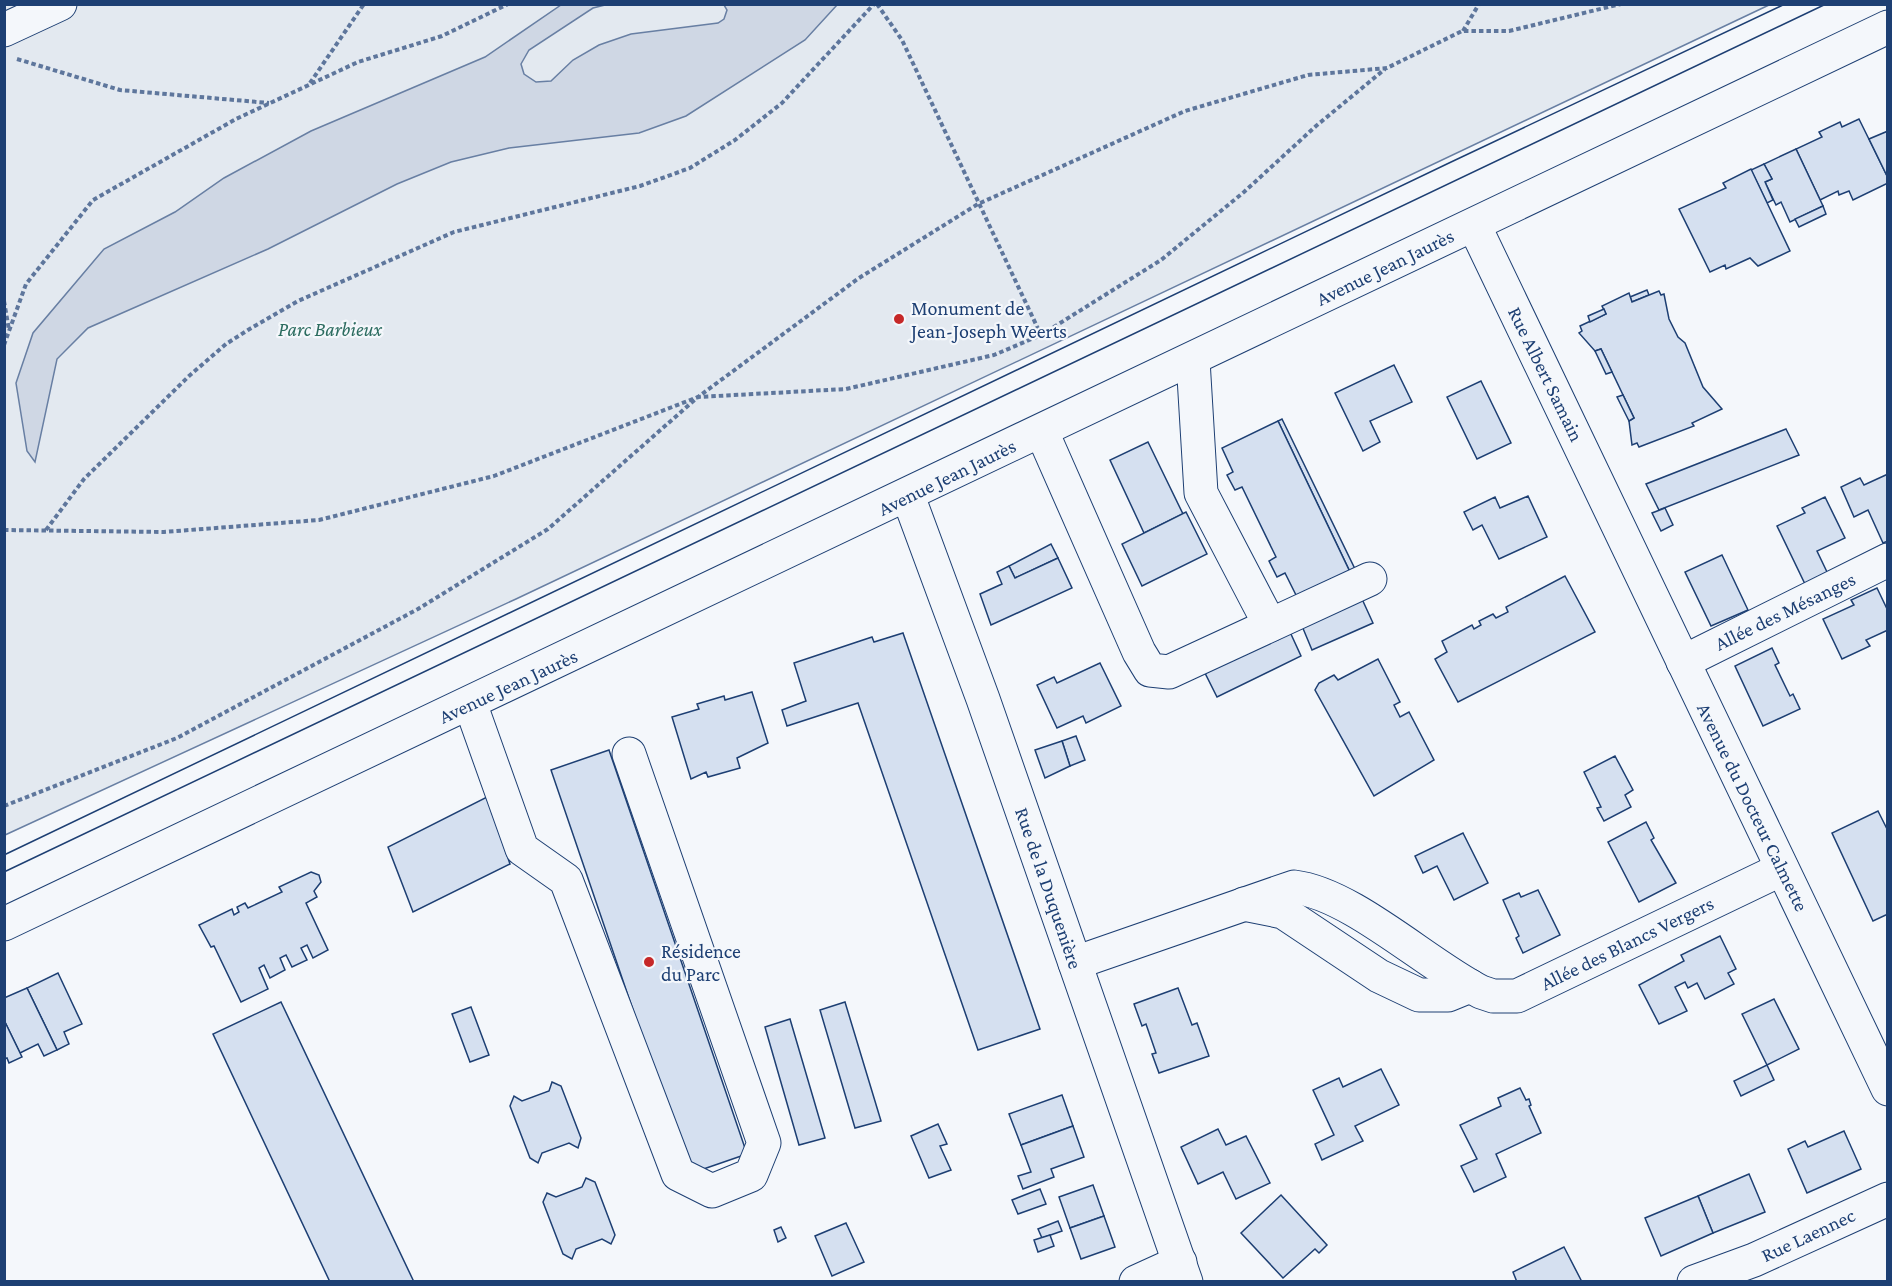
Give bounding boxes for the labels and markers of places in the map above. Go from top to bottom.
place label: Monument de Jean-Joseph Weerts [909,297,1067,343]
marker: Monument de Jean-Joseph Weerts [892,312,906,326]
place label: Résidence du Parc [661,940,741,985]
marker: Résidence du Parc [642,955,656,969]

